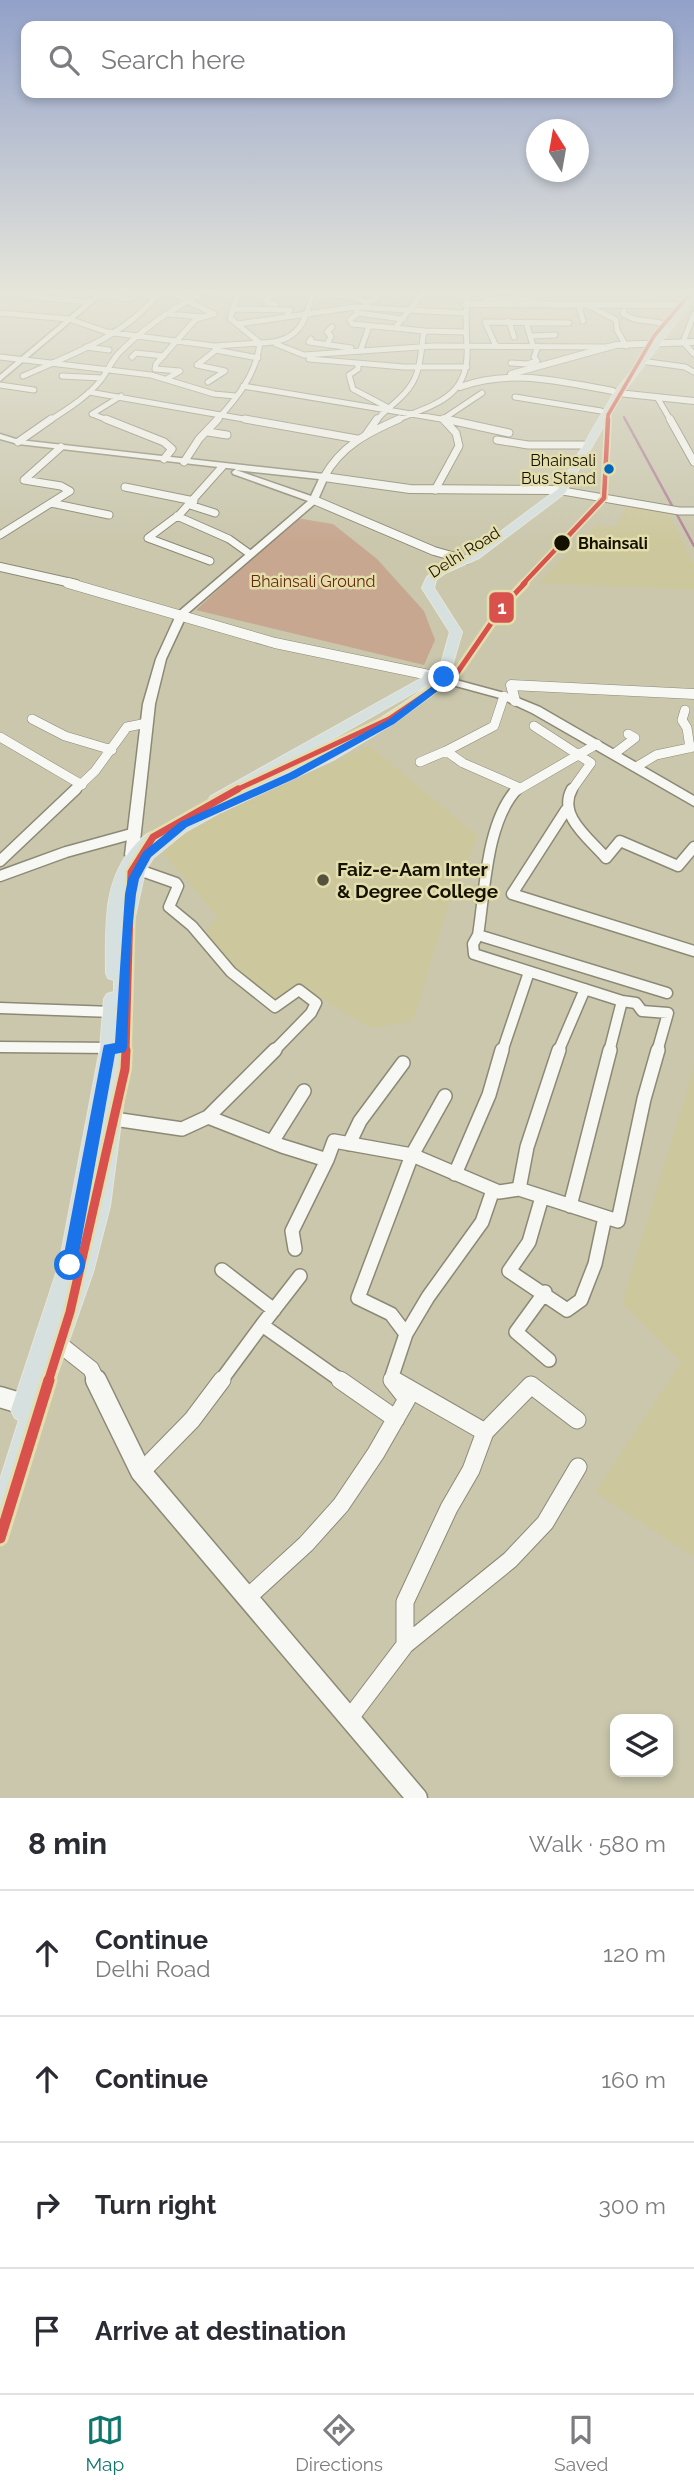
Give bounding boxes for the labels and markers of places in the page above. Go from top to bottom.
place label: Bhainsali Bus Stand [521,451,596,488]
marker: Bhainsali Bus Stand [602,462,616,476]
marker: Bhainsali [552,533,572,553]
place label: Bhainsali [578,534,648,553]
place label: Faiz-e-Aam Inter & Degree College [337,858,498,902]
marker: Faiz-e-Aam Inter & Degree College [315,872,331,888]

